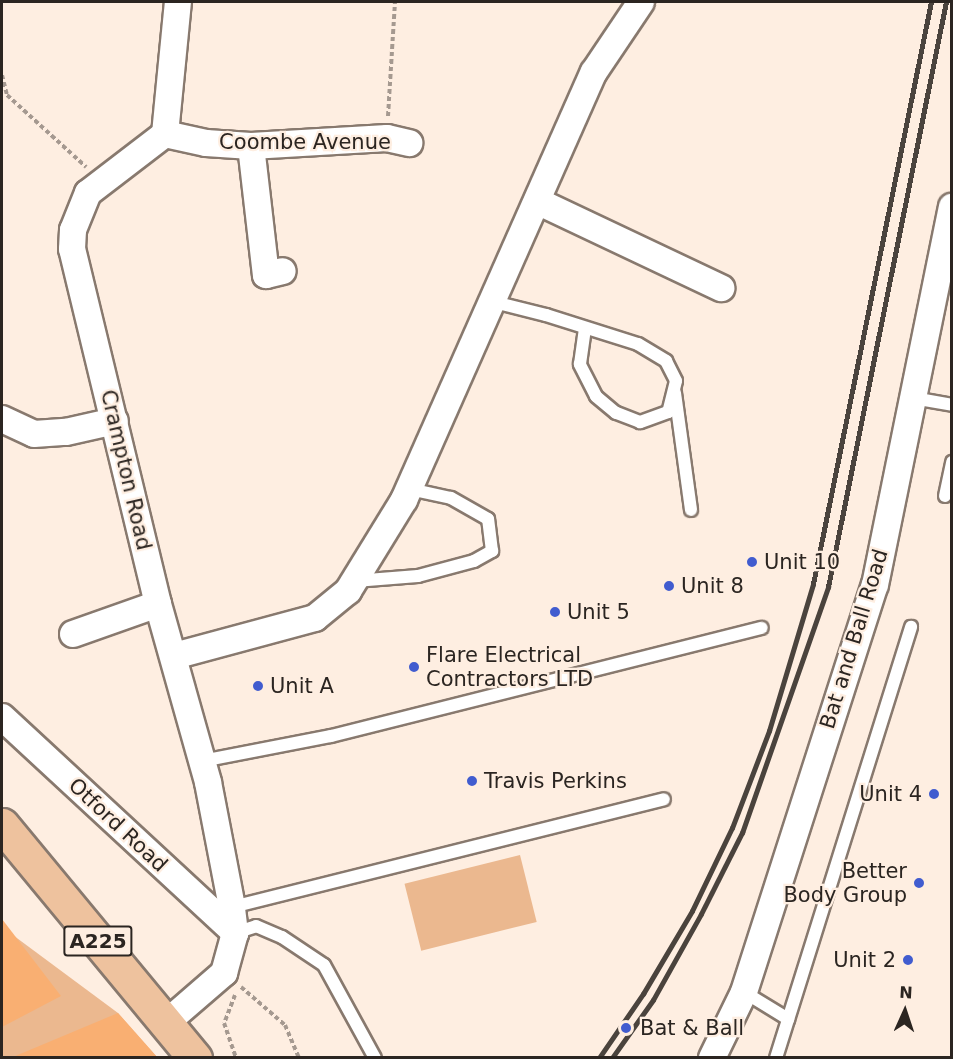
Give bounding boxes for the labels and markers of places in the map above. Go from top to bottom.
place label: Unit 10 [764,549,840,575]
marker: Unit 10 [745,555,759,569]
place label: Unit 8 [681,573,744,599]
marker: Unit 8 [662,579,676,593]
place label: Unit 5 [567,599,630,625]
marker: Unit 5 [548,605,562,619]
place label: Flare Electrical Contractors LTD [426,642,593,692]
marker: Flare Electrical Contractors LTD [407,660,421,674]
place label: Unit A [270,673,334,699]
marker: Unit A [251,679,265,693]
place label: Travis Perkins [484,768,627,794]
marker: Travis Perkins [465,774,479,788]
place label: Unit 4 [859,781,922,807]
marker: Unit 4 [927,787,941,801]
place label: Better Body Group [783,858,907,908]
marker: Better Body Group [912,876,926,890]
place label: Unit 2 [833,947,896,973]
marker: Unit 2 [901,953,915,967]
place label: Bat & Ball [640,1015,744,1041]
marker: Bat & Ball [617,1019,635,1037]

